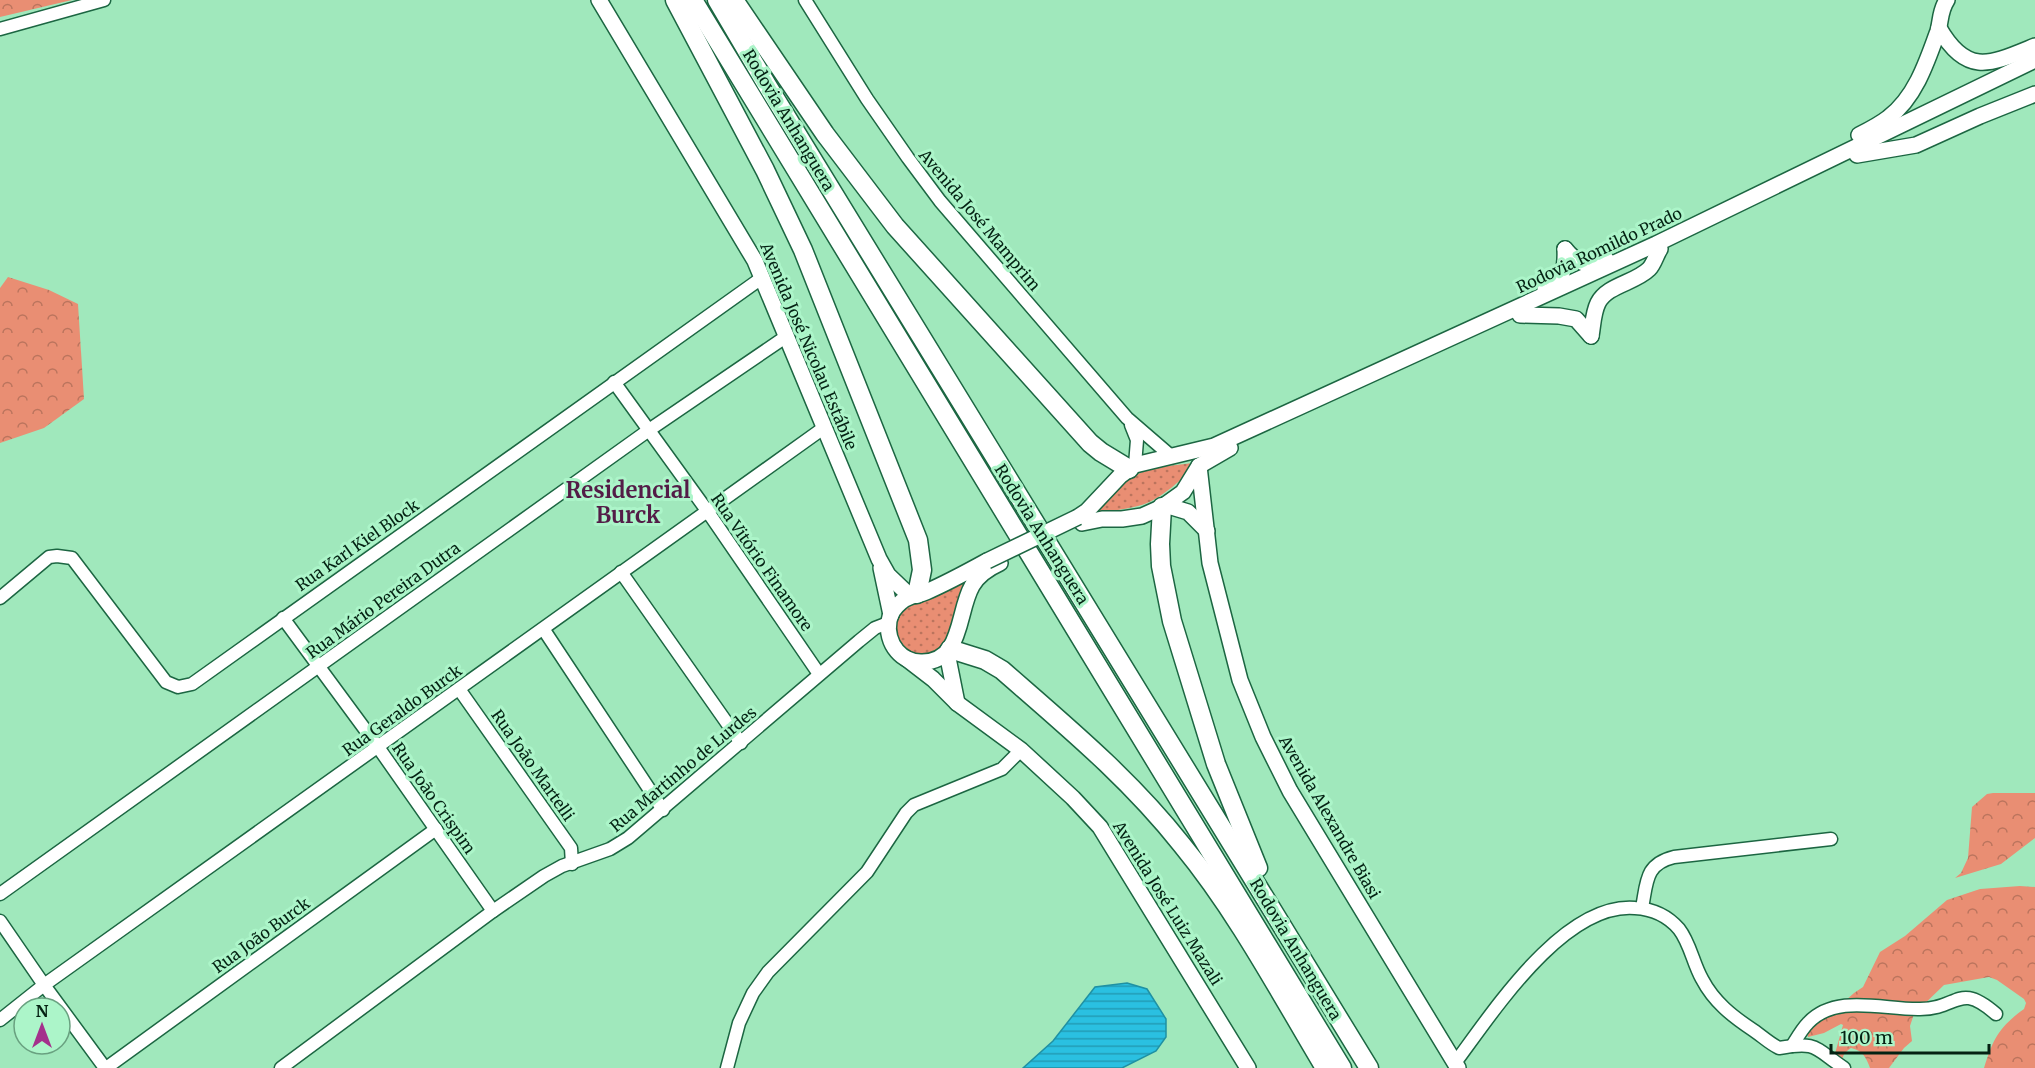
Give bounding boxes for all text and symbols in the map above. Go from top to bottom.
street label: Rodovia Anhanguera [739,46,839,195]
street label: Avenida José Mamprim [914,144,1045,295]
street label: Rodovia Romildo Prado [1513,203,1685,297]
street label: Avenida José Nicolau Estábile [756,239,862,453]
street label: Rodovia Anhanguera [991,460,1093,608]
district label: Residencial Burck [566,476,690,529]
street label: Rua Vitório Finamore [707,489,817,635]
street label: Rua Karl Kiel Block [291,494,423,595]
street label: Rua Mário Pereira Dutra [302,537,464,663]
street label: Rua Geraldo Burck [338,660,466,760]
street label: Rua Martinho de Lurdes [606,702,760,836]
street label: Rua João Martelli [487,706,579,824]
street label: Avenida Alexandre Biasi [1275,731,1385,902]
street label: Rua João Crispim [388,738,480,858]
street label: Avenida José Luiz Mazali [1109,816,1227,989]
street label: Rodovia Anhanguera [1246,875,1346,1024]
street label: Rua João Burck [208,892,314,977]
north arrow [12,996,72,1056]
text: N [36,1001,49,1021]
scale bar [1831,1017,1988,1055]
text: 100 m [1840,1026,1893,1049]

